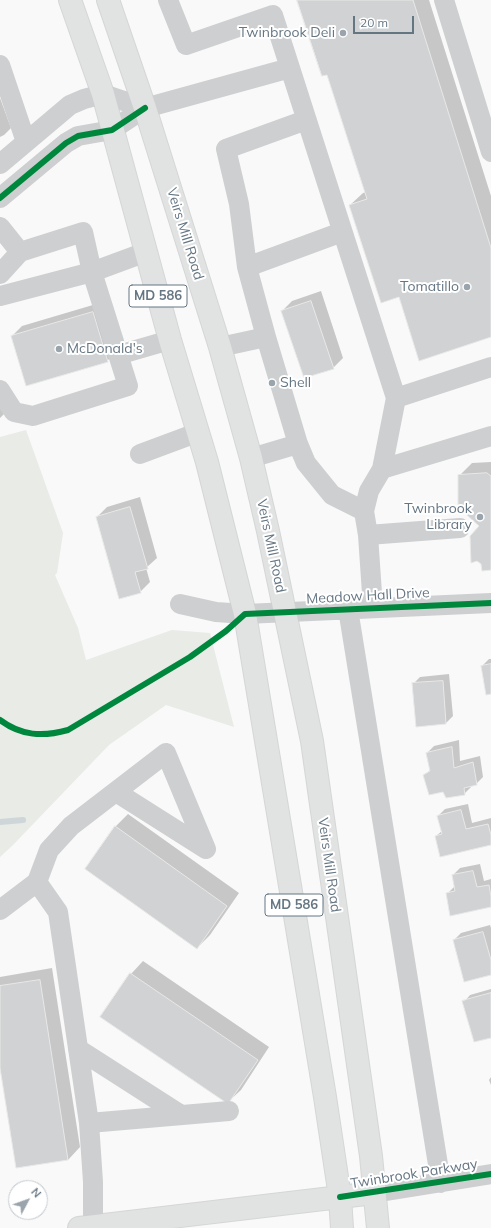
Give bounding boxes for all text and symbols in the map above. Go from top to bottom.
scale bar [355,8,416,34]
text: 20 m [360,15,388,30]
place label: Twinbrook Deli [239,25,335,41]
marker: Twinbrook Deli [338,28,348,38]
street label: Veirs Mill Road [163,186,207,282]
place label: Tomatillo [400,279,459,295]
marker: Tomatillo [462,282,472,292]
road number: MD 586 [129,285,187,307]
place label: McDonald's [67,341,143,357]
marker: McDonald's [54,344,64,354]
place label: Shell [280,375,311,391]
marker: Shell [267,378,277,388]
street label: Veirs Mill Road [253,498,289,594]
place label: Twinbrook Library [404,501,472,534]
marker: Twinbrook Library [475,512,485,522]
street label: Meadow Hall Drive [306,584,430,608]
street label: Veirs Mill Road [314,817,344,913]
road number: MD 586 [265,894,323,916]
street label: Twinbrook Parkway [349,1156,479,1192]
north arrow [8,1180,48,1220]
text: N [28,1185,44,1201]

